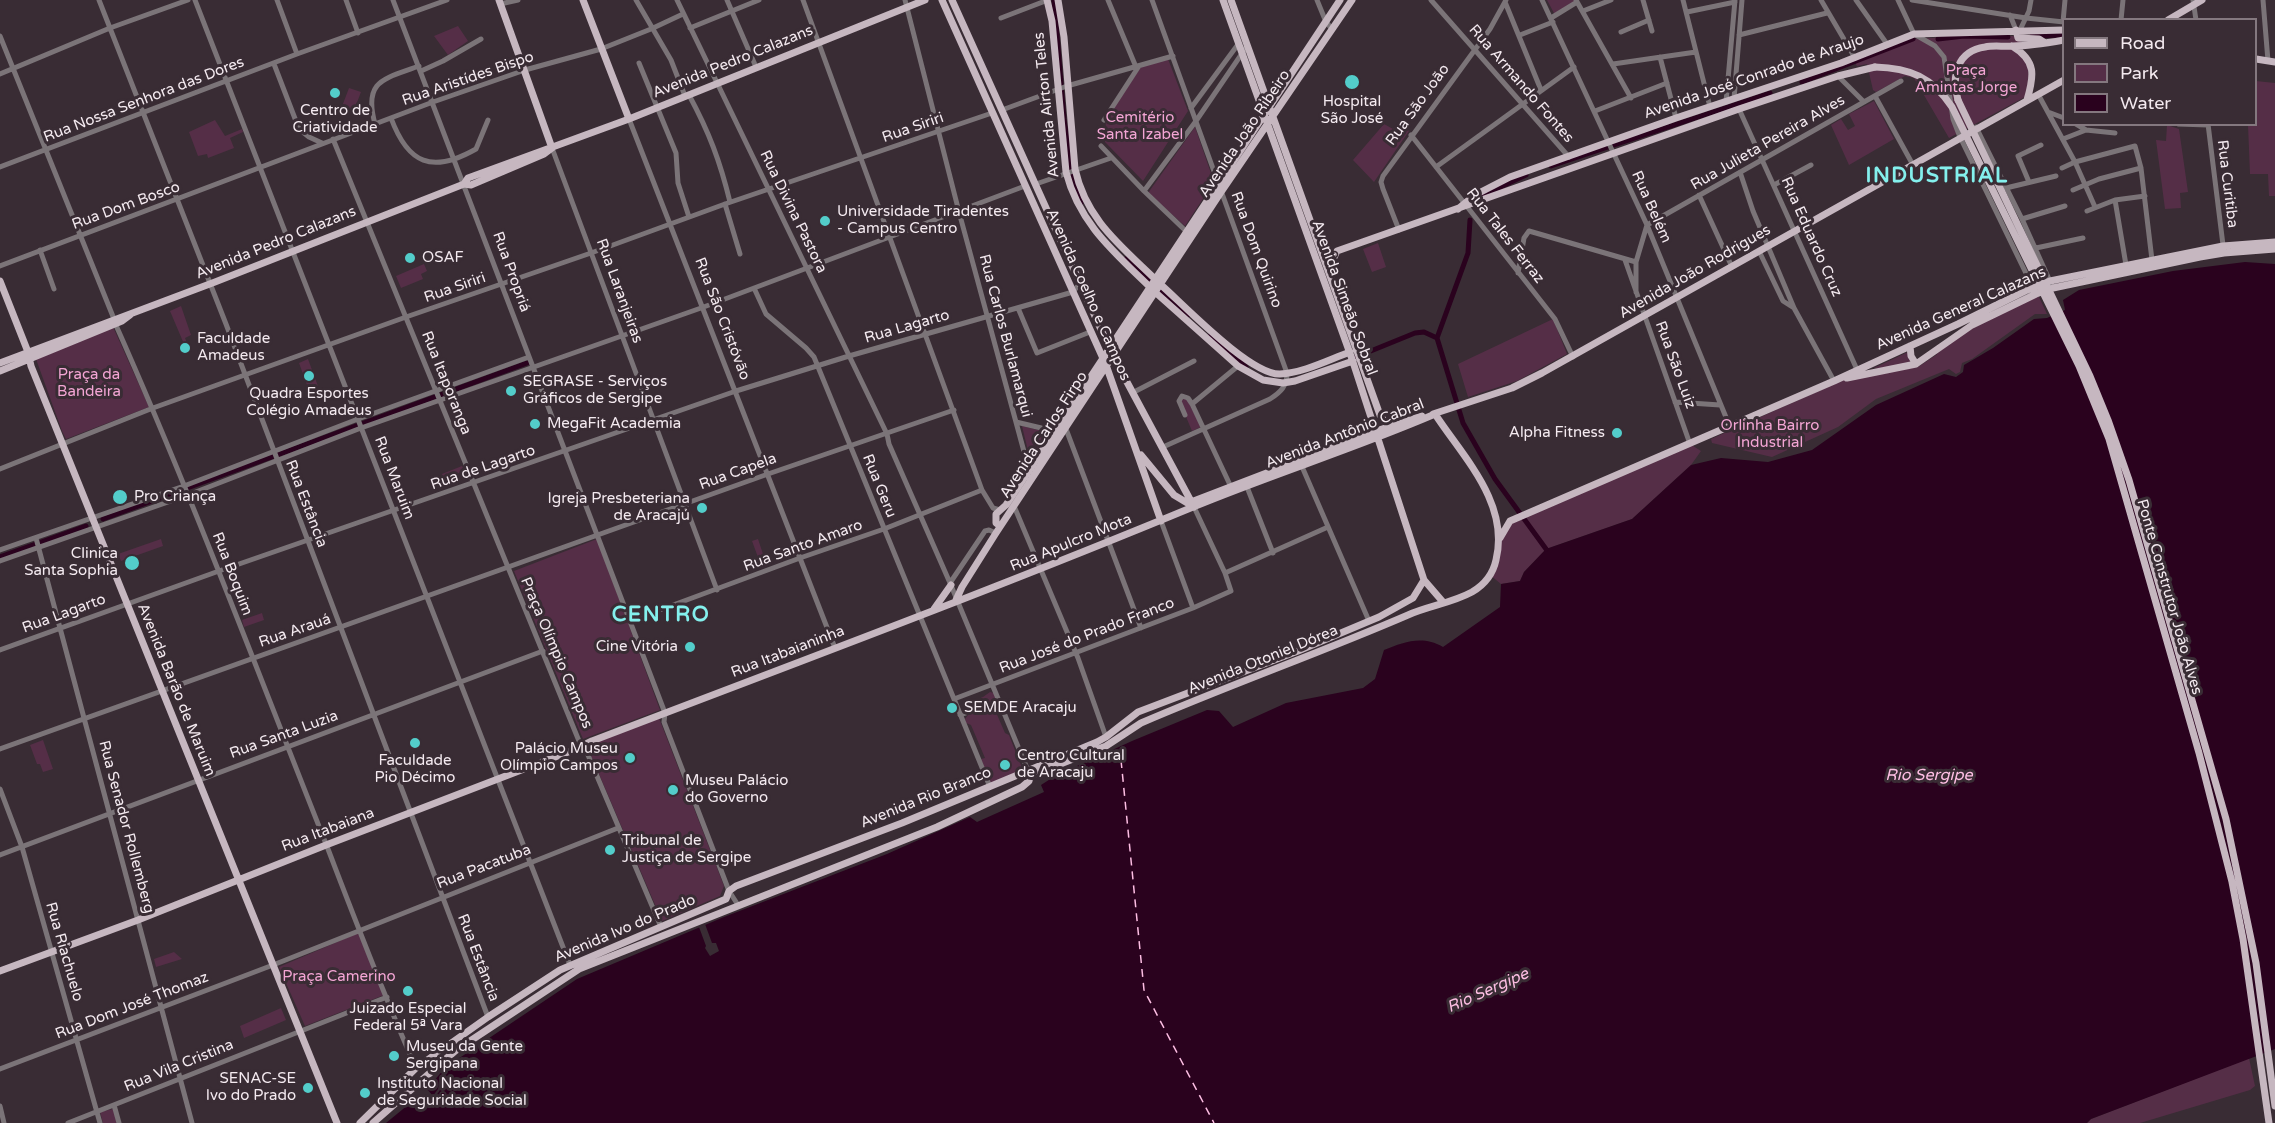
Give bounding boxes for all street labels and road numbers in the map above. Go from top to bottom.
street label: Rua Armando Fontes [1465,21,1577,147]
street label: Avenida Pedro Calazans [650,22,816,102]
street label: Avenida Airton Teles [1030,31,1064,179]
street label: Avenida José Conrado de Araujo [1642,31,1866,123]
street label: Rua Aristídes Bispo [400,48,536,110]
street label: Rua Nossa Senhora das Dores [41,53,247,147]
street label: Rua São João [1382,61,1454,149]
street label: Avenida João Ribeiro [1196,67,1294,201]
street label: Rua Julieta Pereira Alves [1688,91,1848,195]
street label: Rua Siriri [880,109,946,147]
street label: Rua Curitiba [2213,139,2241,229]
street label: Rua Divina Pastora [755,148,831,276]
street label: Rua Belém [1627,168,1675,246]
street label: Rua Eduardo Cruz [1777,174,1845,300]
street label: Rua Dom Bosco [70,178,182,234]
street label: Rua Tales Ferraz [1462,185,1548,287]
street label: Rua Dom Quirino [1227,189,1285,311]
street label: Avenida Pedro Calazans [193,203,359,283]
street label: Avenida Coelho e Campos [1042,206,1134,384]
street label: Avenida Simeão Sobral [1308,218,1380,378]
street label: Avenida João Rodrigues [1616,221,1774,323]
street label: Rua Propriá [488,229,534,315]
street label: Rua Laranjeiras [592,236,646,346]
street label: Rua Carlos Burlamarqui [975,252,1035,420]
street label: Rua São Cristóvão [690,255,754,383]
street label: Avenida General Calazans [1873,263,2049,355]
street label: Rua Siriri [422,269,488,307]
street label: Rua Lagarto [862,306,952,348]
street label: Rua São Luiz [1651,319,1699,411]
street label: Rua Itaporanga [417,329,475,437]
street label: Avenida Carlos Firpo [996,368,1092,502]
street label: Avenida Antônio Cabral [1263,395,1427,473]
street label: Rua Maruim [370,434,418,522]
street label: Rua de Lagarto [428,442,538,494]
street label: Rua Capela [697,450,779,494]
street label: Rua Geru [858,452,900,520]
street label: Rua Estância [281,458,331,550]
street label: Ponte Construtor João Alves [2132,497,2206,697]
street label: Rua Apulcro Mota [1008,510,1134,576]
street label: Rua Santo Amaro [741,516,865,576]
street label: Rua Boquim [208,530,256,618]
street label: Praça Olímpio Campos [516,575,596,731]
street label: Rua Lagarto [20,591,108,637]
street label: Rua José do Prado Franco [997,594,1177,678]
street label: Avenida Barão de Maruim [133,601,219,779]
street label: Rua Arauá [257,610,333,652]
street label: Rua Itabaianinha [729,622,847,682]
street label: Avenida Otoniel Dórea [1185,622,1341,698]
street label: Rua Santa Luzia [227,707,341,763]
street label: Rua Senador Rollemberg [94,739,158,915]
street label: Avenida Rio Branco [858,763,994,833]
street label: Rua Itabaiana [279,804,377,856]
street label: Rua Pacatuba [434,841,534,893]
street label: Avenida Ivo do Prado [552,891,698,967]
street label: Rua Riachuelo [41,900,87,1004]
street label: Rua Estância [453,912,503,1004]
street label: Rua Dom José Thomaz [53,968,211,1044]
street label: Rua Vila Cristina [122,1036,236,1096]

